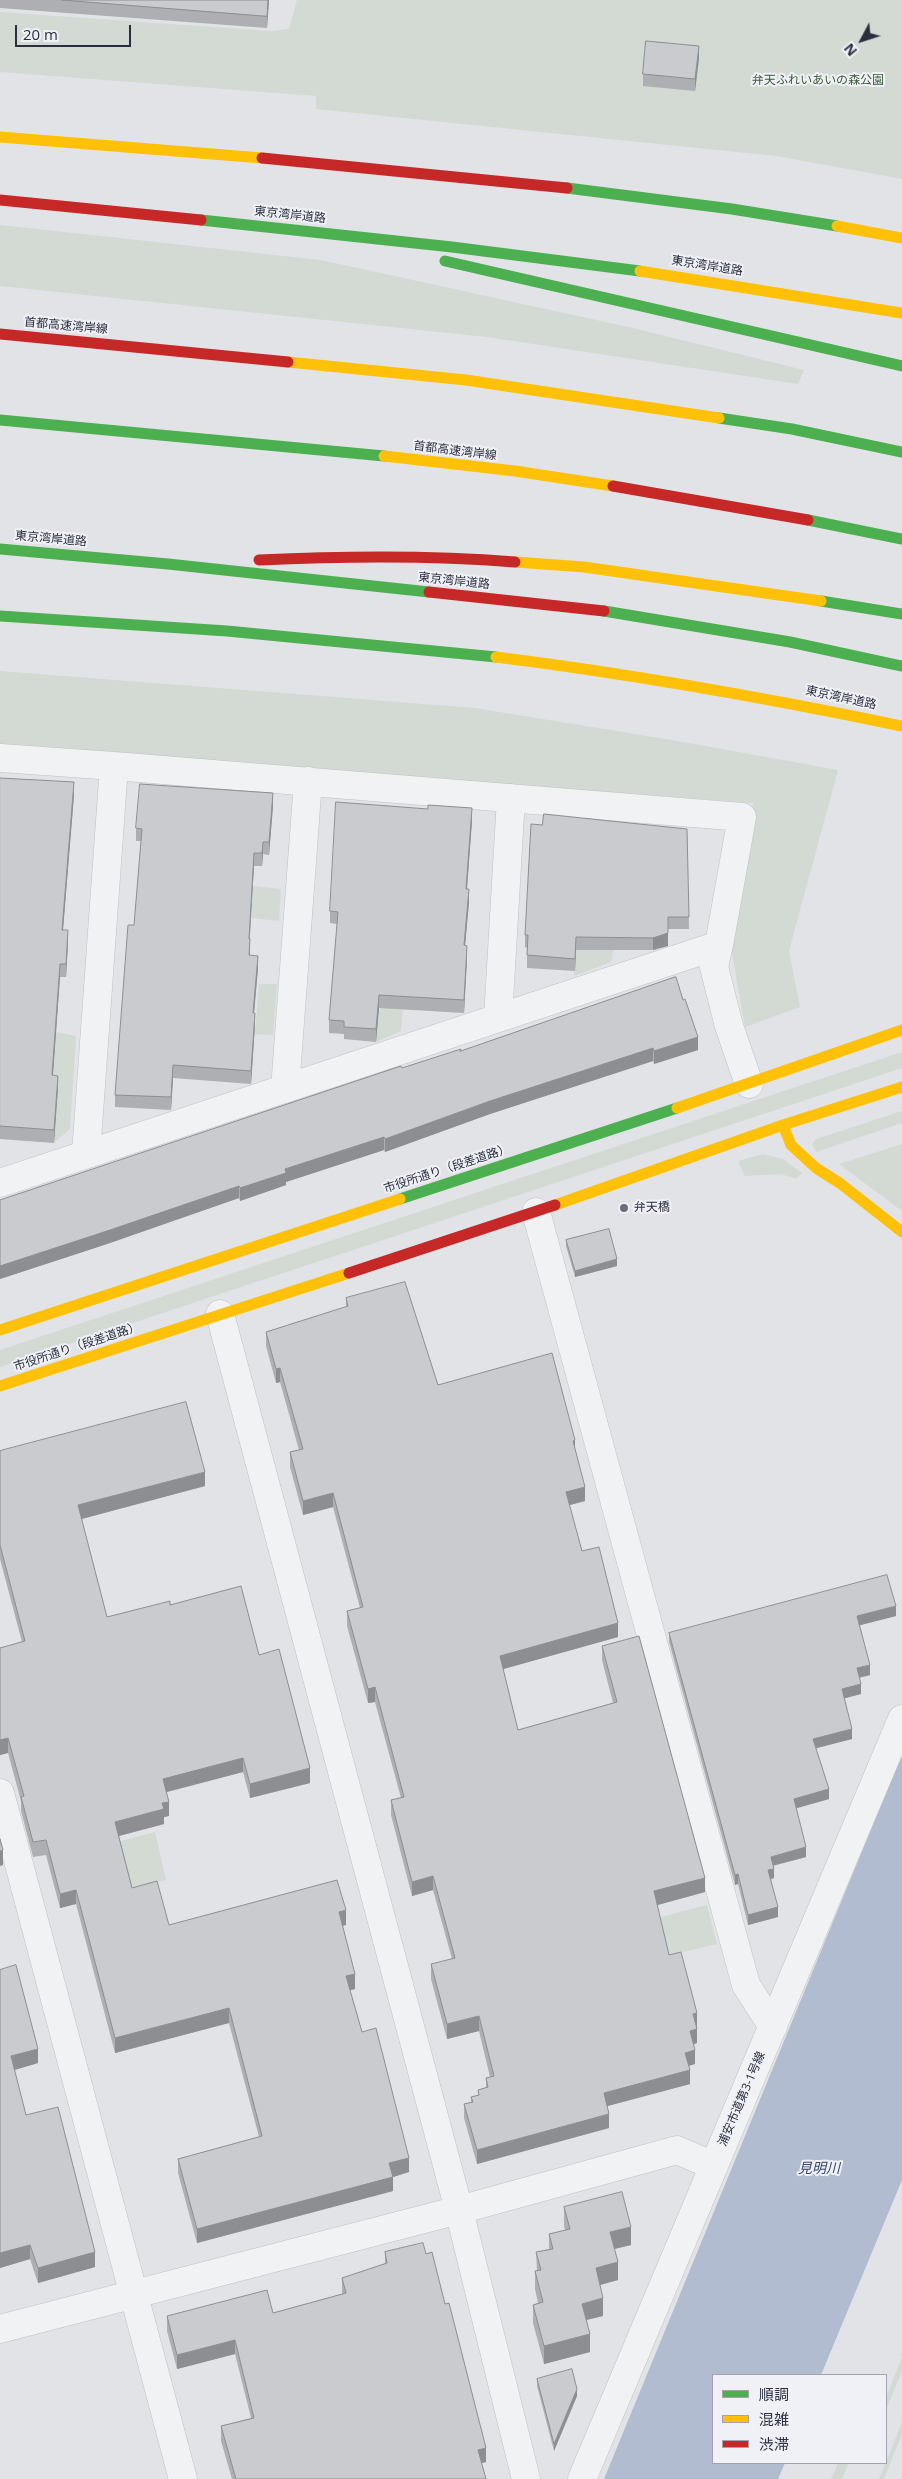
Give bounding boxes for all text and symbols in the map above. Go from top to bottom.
scale bar [18,15,134,47]
north arrow [837,15,887,65]
text: 20 m [23,24,58,44]
text: N [839,39,861,60]
park label: 弁天ふれいあいの森公園 [752,74,884,88]
street label: 東京湾岸道路 [253,204,327,226]
street label: 東京湾岸道路 [670,253,744,279]
street label: 首都高速湾岸線 [24,315,108,337]
street label: 首都高速湾岸線 [412,439,498,463]
street label: 東京湾岸道路 [15,529,87,549]
street label: 東京湾岸道路 [417,570,491,592]
street label: 東京湾岸道路 [804,683,878,713]
street label: 市役所通り（段差道路） [382,1142,512,1196]
place label: 弁天橋 [634,1201,670,1215]
marker: 弁天橋 [618,1202,630,1214]
street label: 市役所通り（段差道路） [12,1320,142,1374]
street label: 浦安市道第3-1号線 [716,2049,768,2149]
water label: 見明川 [798,2161,840,2177]
legend [712,2374,887,2464]
text: 順調 [759,2384,789,2404]
text: 混雑 [759,2409,789,2429]
text: 渋滞 [759,2434,789,2454]

